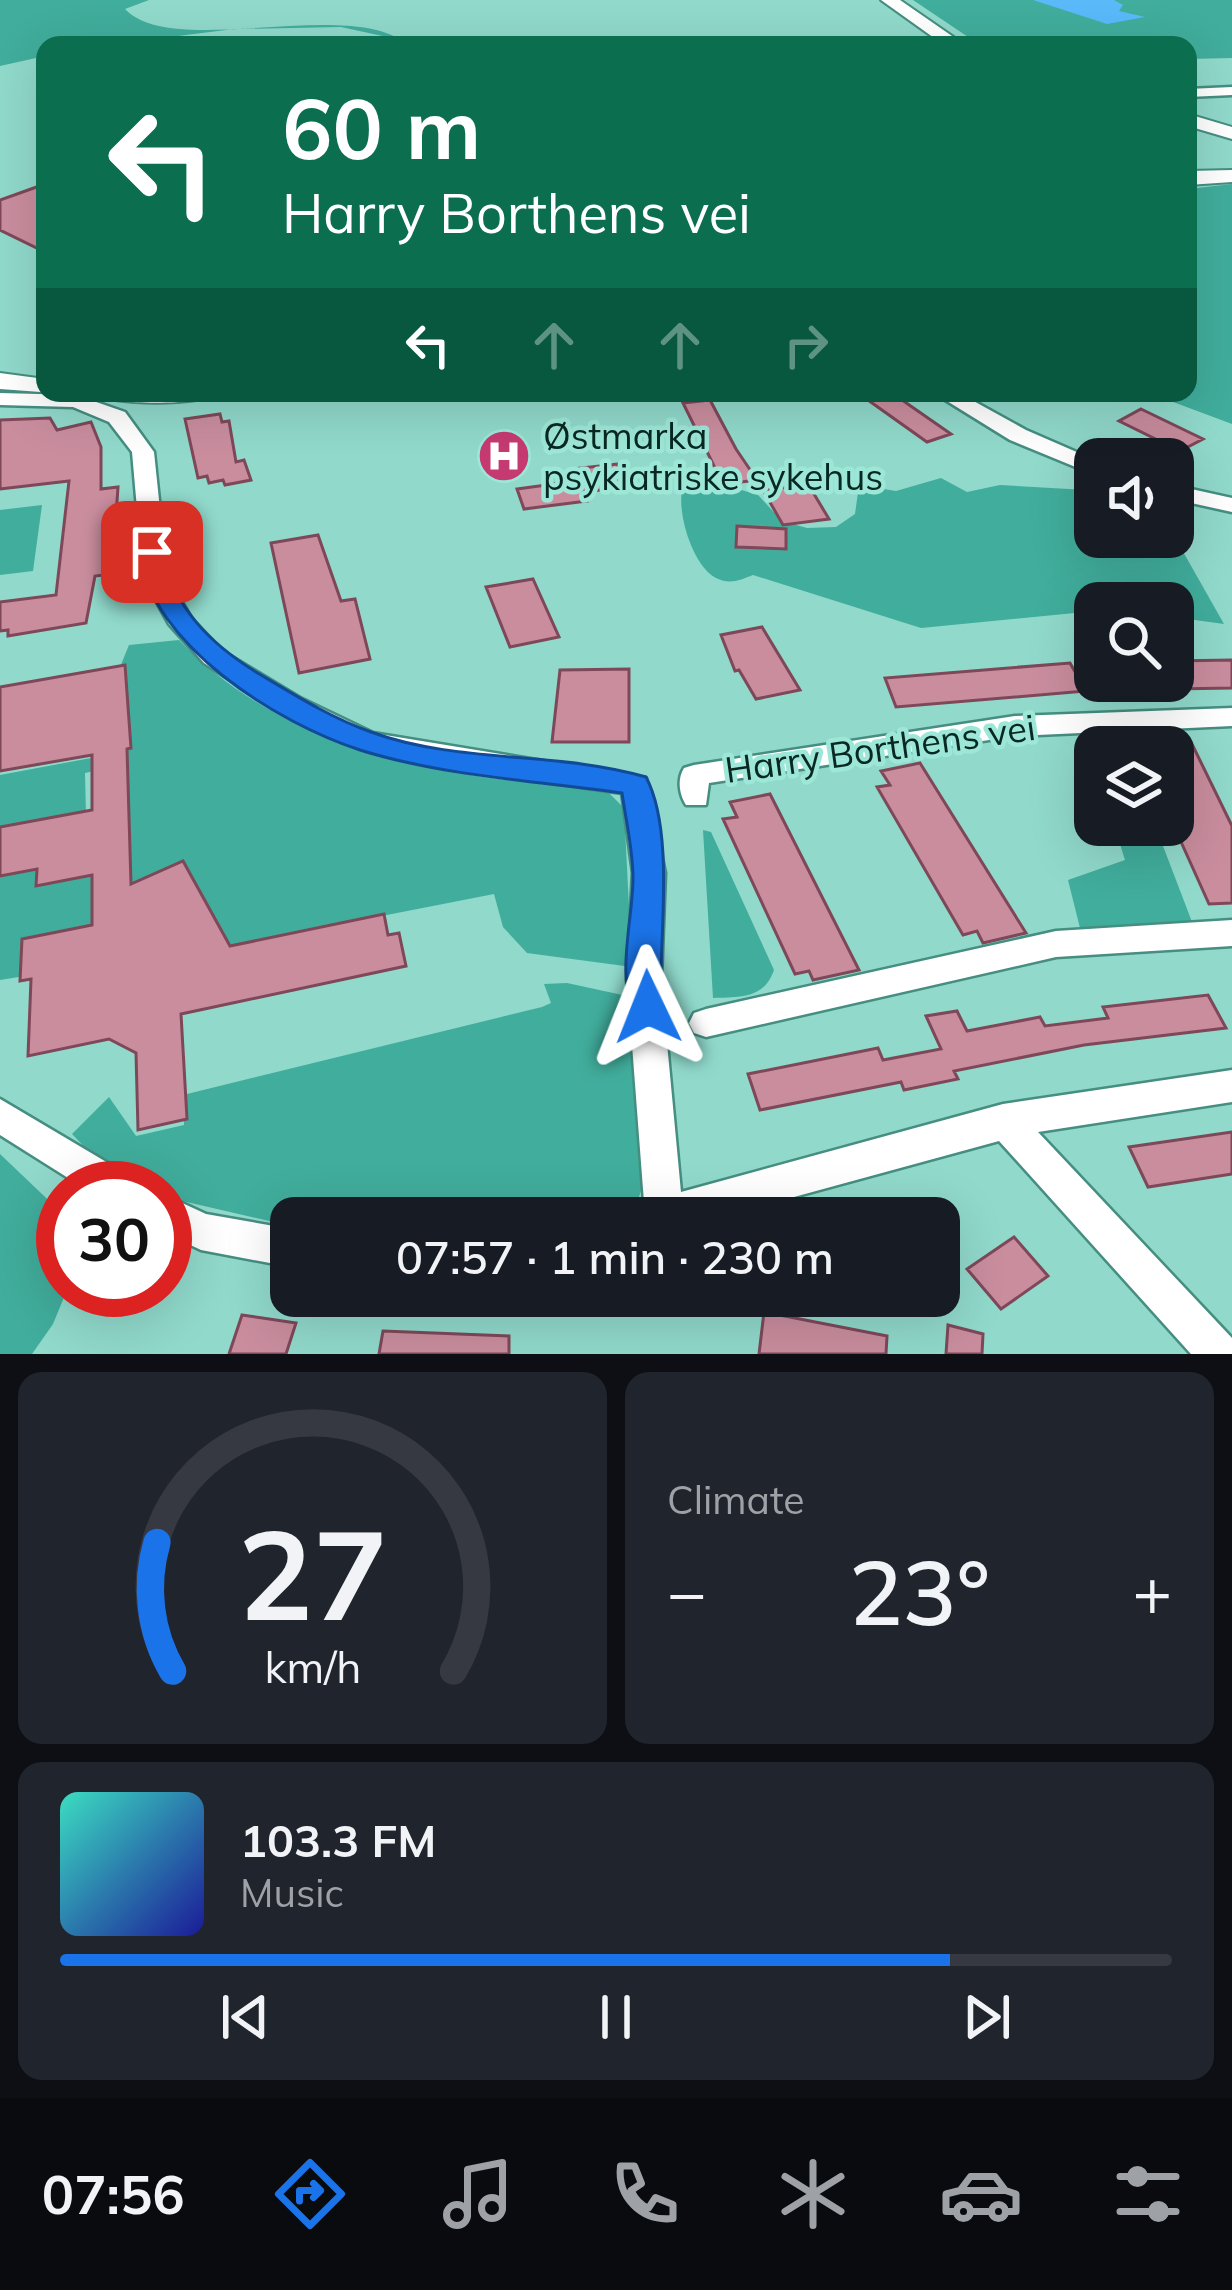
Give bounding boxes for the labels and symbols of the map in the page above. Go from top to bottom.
place label: Østmarka psykiatriske sykehus [543,413,883,499]
hospital icon: Østmarka psykiatriske sykehus [476,428,532,484]
pin [101,501,203,603]
street label: Harry Borthens vei [722,704,1038,792]
position arrow [585,944,711,1070]
speed limit sign: 30 [36,1161,192,1317]

